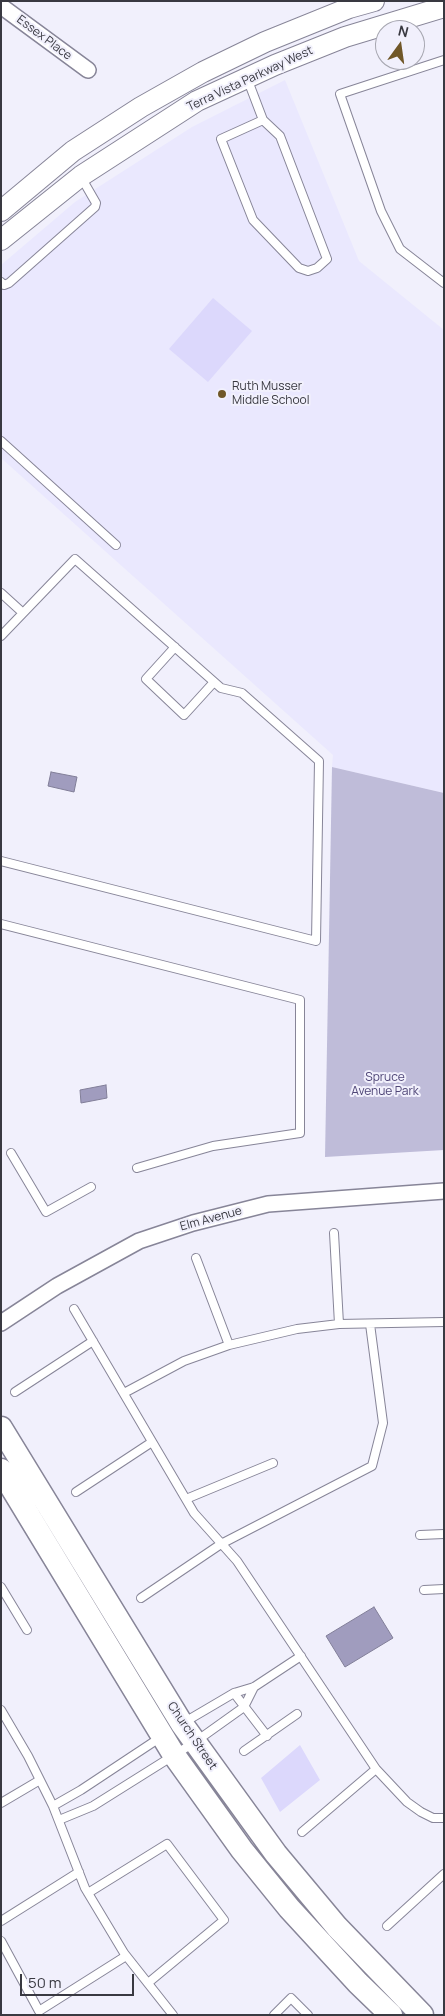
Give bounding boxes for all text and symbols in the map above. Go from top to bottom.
street label: Essex Place [14,13,74,63]
north arrow [375,20,425,70]
text: N [396,20,411,41]
street label: Terra Vista Parkway West [185,44,315,114]
place label: Ruth Musser Middle School [232,380,309,408]
marker: Ruth Musser Middle School [216,388,228,400]
park label: Spruce Avenue Park [351,1071,419,1099]
street label: Elm Avenue [179,1204,243,1234]
street label: Church Street [164,1699,220,1773]
scale bar [22,1964,136,1996]
text: 50 m [28,1972,62,1993]

